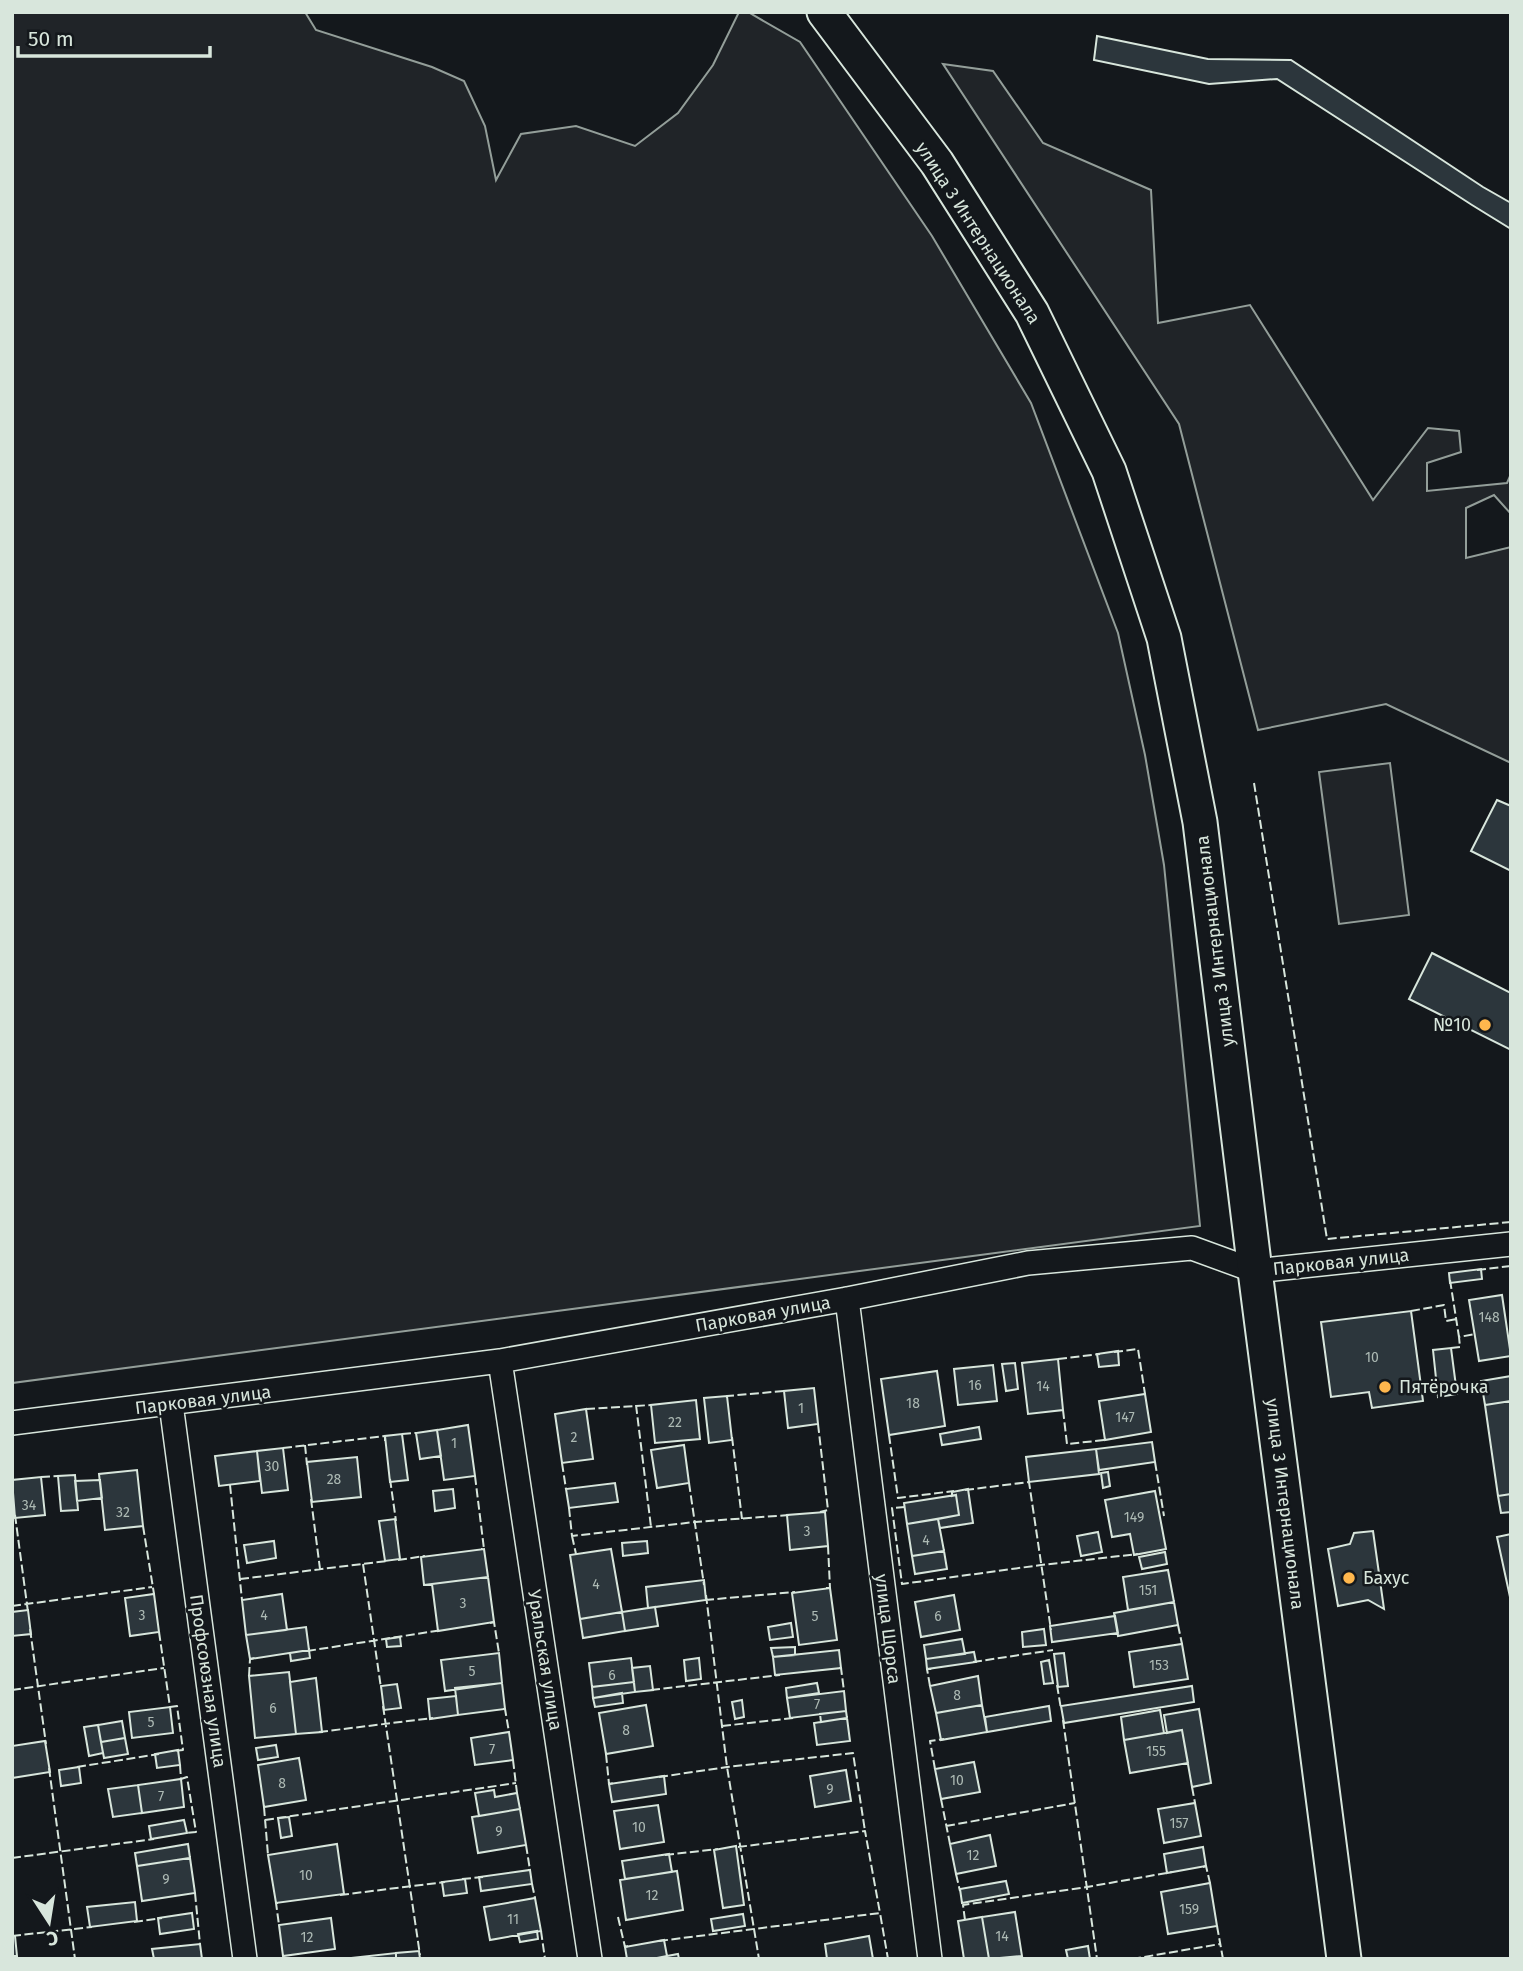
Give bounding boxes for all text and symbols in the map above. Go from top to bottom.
scale bar [18,14,210,58]
text: 50 m [28,26,74,52]
street label: улица 3 Интернационала [911,138,1045,328]
street label: улица 3 Интернационала [1191,834,1239,1048]
place label: №10 [1433,1014,1471,1036]
marker: №10 [1477,1017,1493,1033]
street label: Парковая улица [1272,1244,1410,1280]
street label: Парковая улица [694,1291,832,1337]
house number: 148 [1478,1309,1500,1326]
house number: 10 [1365,1349,1379,1366]
place label: Пятёрочка [1399,1376,1489,1398]
house number: 16 [968,1377,982,1394]
house number: 14 [1036,1378,1050,1395]
marker: Пятёрочка [1377,1379,1393,1395]
street label: Парковая улица [134,1381,272,1419]
house number: 18 [906,1395,920,1412]
street label: улица 3 Интернационала [1261,1397,1309,1611]
house number: 1 [798,1400,804,1417]
house number: 147 [1115,1409,1135,1426]
house number: 22 [668,1414,682,1431]
house number: 2 [571,1429,578,1446]
house number: 1 [451,1435,457,1452]
house number: 30 [265,1458,280,1475]
house number: 28 [327,1471,342,1488]
house number: 34 [22,1497,37,1514]
house number: 32 [116,1504,130,1521]
house number: 149 [1124,1509,1144,1526]
house number: 3 [804,1523,811,1540]
house number: 4 [922,1532,930,1549]
place label: Бахус [1363,1567,1410,1589]
marker: Бахус [1341,1570,1357,1586]
street label: улица Щорса [870,1573,906,1685]
house number: 4 [592,1576,600,1593]
house number: 151 [1139,1582,1157,1599]
street label: Уральская улица [523,1588,567,1732]
street label: Профсоюзная улица [185,1593,231,1769]
house number: 3 [460,1595,467,1612]
house number: 3 [139,1607,146,1624]
house number: 4 [260,1607,268,1624]
house number: 5 [811,1608,819,1625]
house number: 6 [934,1608,942,1625]
house number: 153 [1149,1657,1169,1674]
house number: 5 [468,1663,476,1680]
house number: 6 [608,1667,616,1684]
house number: 8 [953,1687,961,1704]
house number: 7 [814,1696,820,1713]
house number: 6 [269,1700,277,1717]
house number: 5 [147,1714,155,1731]
house number: 8 [622,1722,630,1739]
house number: 7 [489,1741,495,1758]
house number: 155 [1146,1743,1166,1760]
house number: 10 [950,1772,964,1789]
house number: 8 [278,1775,286,1792]
house number: 9 [826,1781,834,1798]
house number: 7 [158,1788,164,1805]
house number: 157 [1170,1815,1188,1832]
house number: 10 [632,1819,646,1836]
house number: 9 [495,1823,503,1840]
house number: 12 [967,1847,980,1864]
house number: 10 [299,1867,313,1884]
house number: 9 [162,1871,170,1888]
north arrow [14,1887,84,1957]
house number: 12 [646,1887,659,1904]
house number: 159 [1179,1901,1199,1918]
house number: 11 [507,1911,519,1928]
text: С [45,1926,60,1951]
house number: 14 [995,1928,1009,1945]
house number: 12 [301,1929,314,1946]

